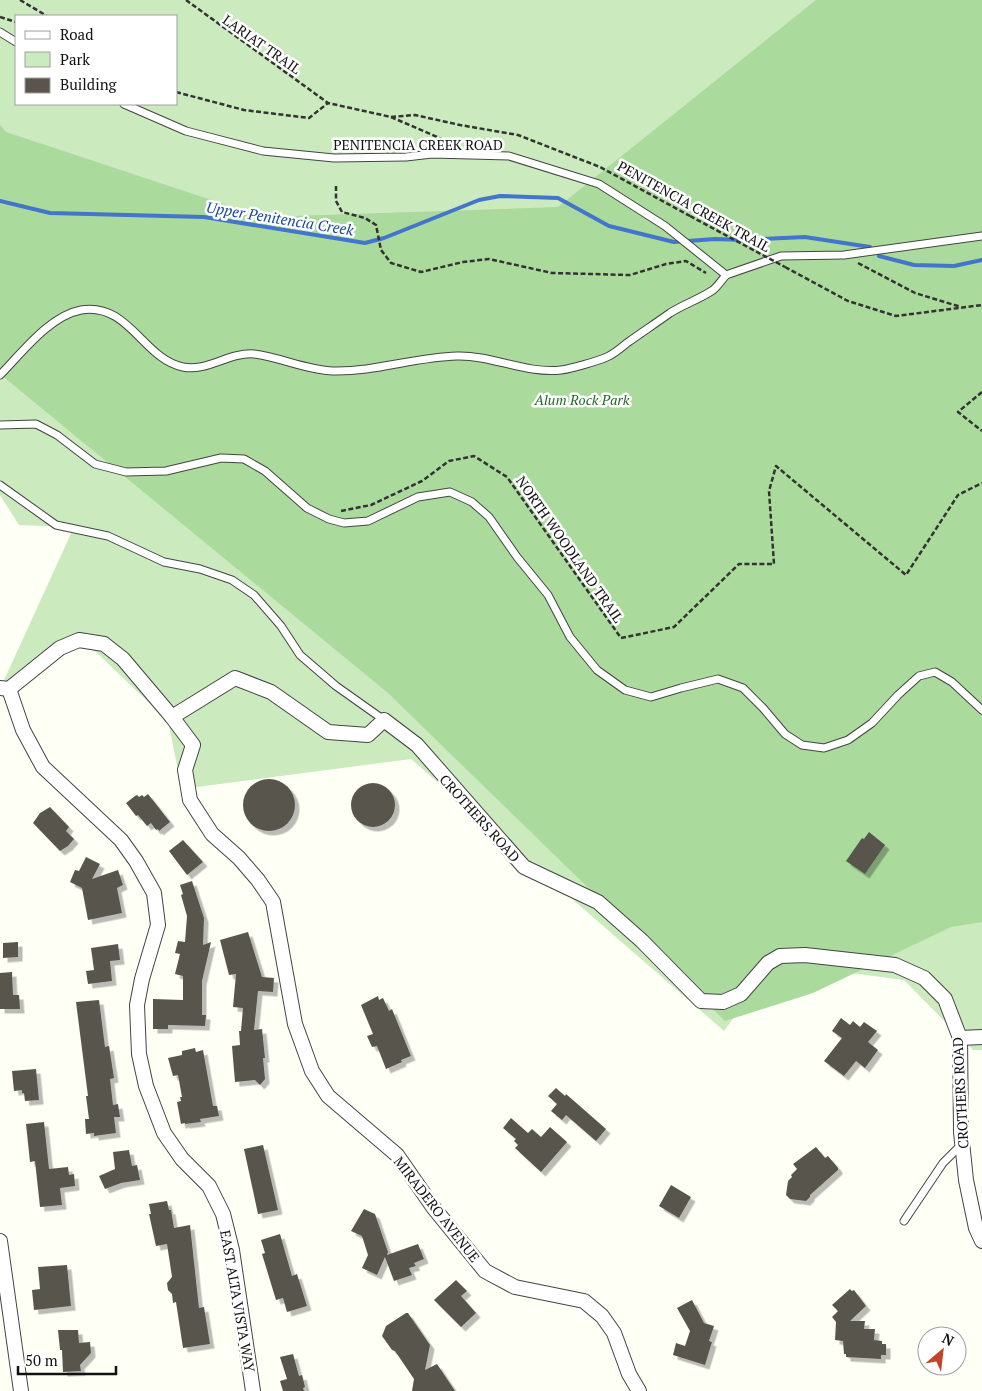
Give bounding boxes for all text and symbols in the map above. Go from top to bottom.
street label: LARIAT TRAIL [219,10,305,78]
legend [15,15,178,105]
text: Road [60,24,93,44]
text: Park [60,49,90,69]
text: Building [60,74,118,94]
street label: PENITENCIA CREEK ROAD [333,135,503,154]
street label: PENITENCIA CREEK TRAIL [614,156,774,256]
water label: Upper Penitencia Creek [205,196,356,240]
park label: Alum Rock Park [534,390,630,409]
street label: NORTH WOODLAND TRAIL [512,472,628,626]
street label: CROTHERS ROAD [435,770,525,866]
street label: CROTHERS ROAD [948,1037,972,1149]
street label: MIRADERO AVENUE [390,1152,484,1266]
street label: EAST ALTA VISTA WAY [216,1228,260,1375]
north arrow [917,1326,967,1376]
text: N [939,1328,958,1350]
scale bar [18,1344,115,1376]
text: 50 m [25,1350,58,1370]

